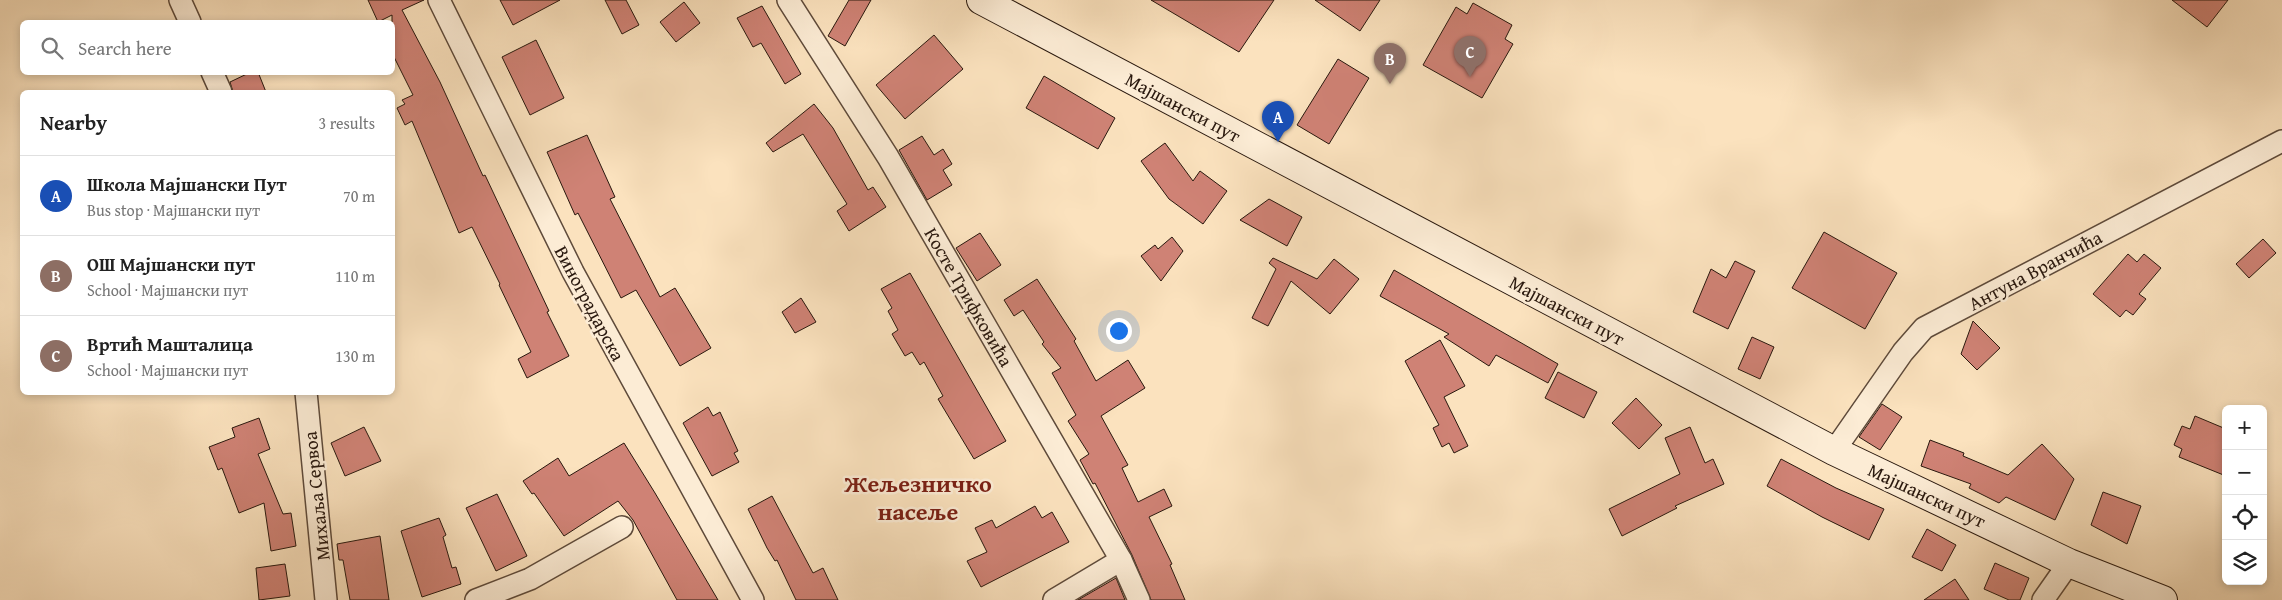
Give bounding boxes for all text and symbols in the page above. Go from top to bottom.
search box [20,20,395,75]
icon: search [38,34,66,62]
text: Search here [78,34,172,62]
pin: C [1454,36,1486,77]
pin: B [1374,43,1406,84]
street label: Мајшански пут [1120,65,1246,150]
pin: A [1262,101,1294,142]
text: Nearby [40,107,107,138]
text: 3 results [318,111,375,135]
text: Школа Мајшански Пут [87,170,287,198]
text: A [51,184,61,208]
text: 70 m [343,184,375,208]
text: Bus stop · Мајшански пут [87,198,260,222]
street label: Косте Трифковића [918,222,1020,372]
street label: Антуна Вранчића [1963,223,2107,317]
street label: Виноградарска [548,240,632,366]
text: ОШ Мајшански пут [87,250,255,278]
text: B [51,264,61,288]
text: 110 m [335,264,375,288]
street label: Мајшански пут [1504,268,1630,353]
text: School · Мајшански пут [87,278,248,302]
your location [1106,318,1132,344]
text: Вртић Машталица [87,330,253,358]
text: C [51,344,61,368]
text: 130 m [335,344,375,368]
text: School · Мајшански пут [87,358,248,382]
map controls [2222,405,2267,585]
button: + [2222,405,2267,450]
street label: Михаља Сервоа [295,430,337,562]
button: − [2222,450,2267,495]
street label: Мајшански пут [1864,455,1991,535]
district label: Жељезничко насеље [843,466,992,529]
button: locate [2222,495,2267,540]
button: layers [2222,540,2267,585]

